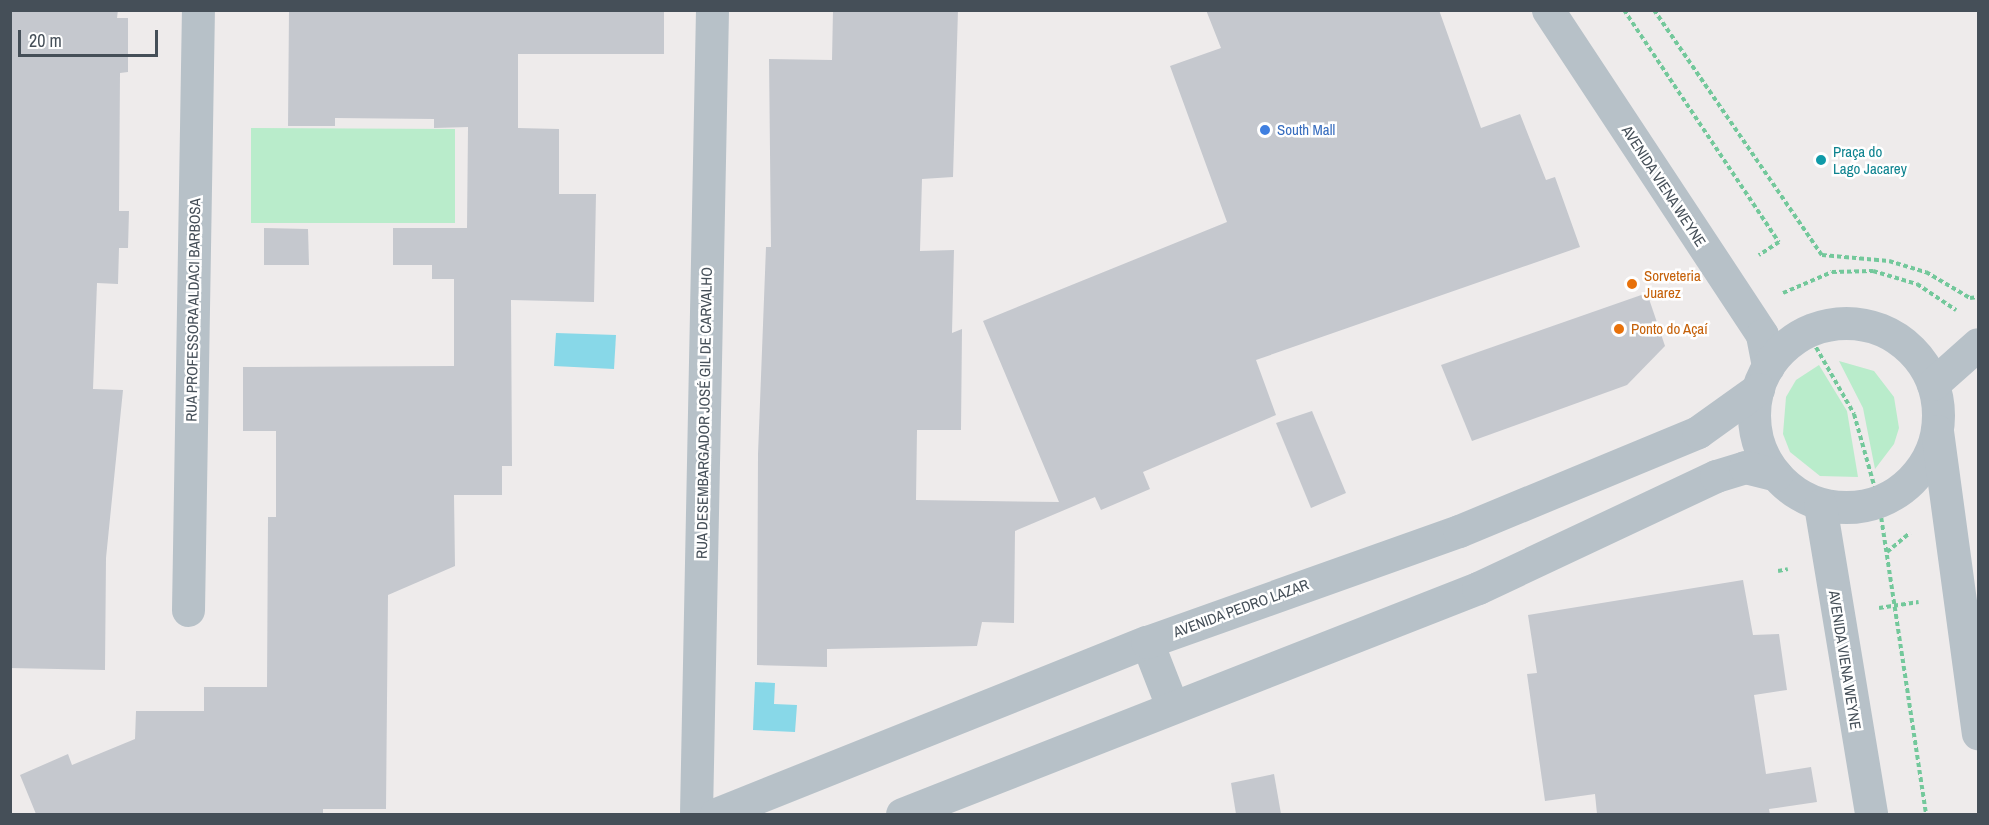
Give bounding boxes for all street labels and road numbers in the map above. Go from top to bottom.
street label: AVENIDA VIENA WEYNE [1618,122,1710,250]
street label: RUA PROFESSORA ALDACI BARBOSA [182,197,204,423]
street label: RUA DESEMBARGADOR JOSÉ GIL DE CARVALHO [692,266,716,560]
street label: AVENIDA PEDRO LAZAR [1171,575,1311,641]
street label: AVENIDA VIENA WEYNE [1825,588,1865,732]

